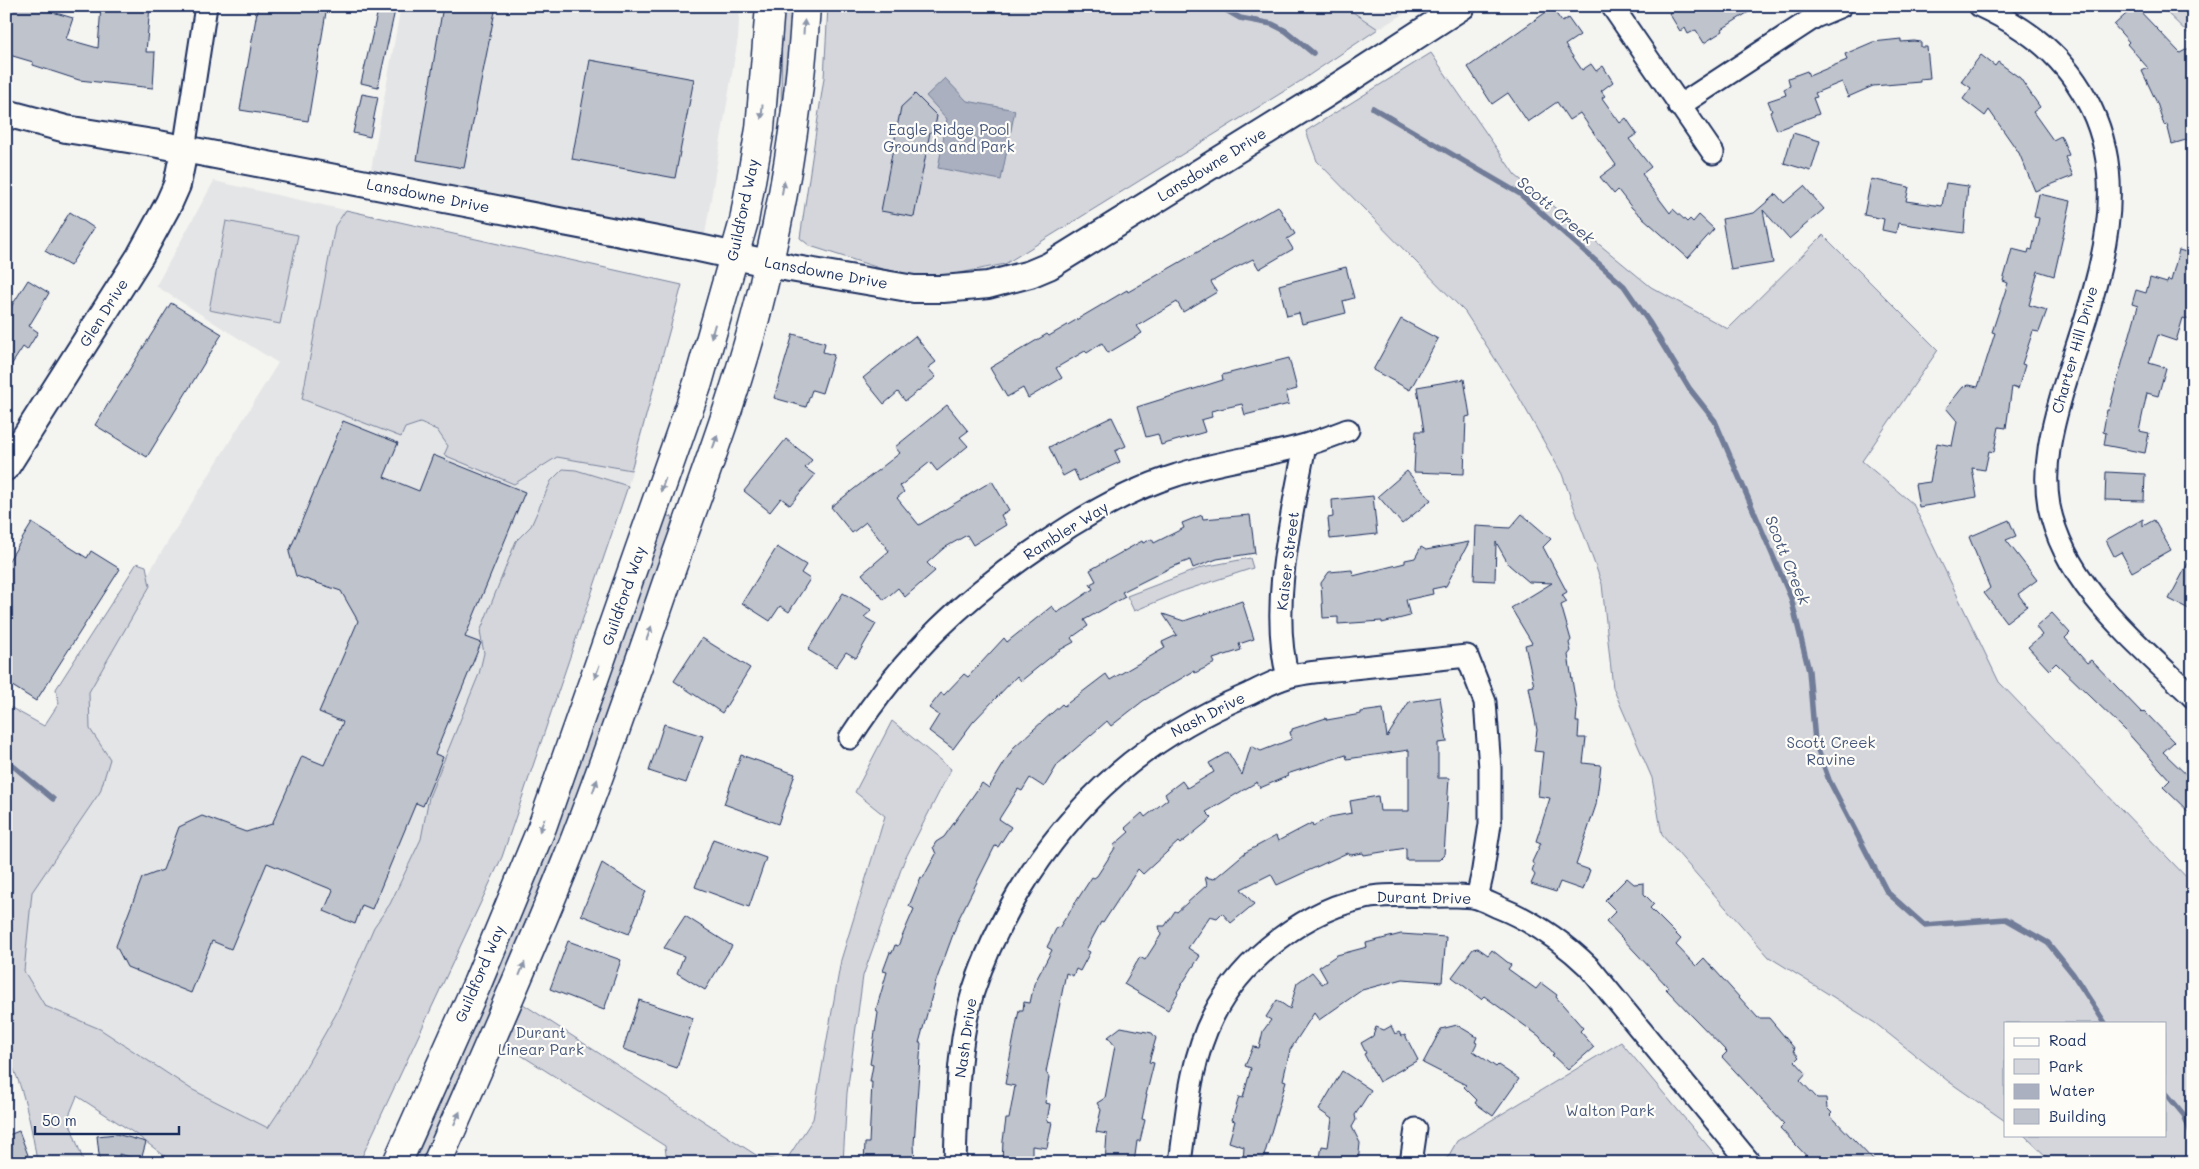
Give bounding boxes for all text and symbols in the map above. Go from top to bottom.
one-way arrow [801,19,809,35]
one-way arrow [757,104,765,120]
park label: Eagle Ridge Pool Grounds and Park [883,119,1015,156]
street label: Lansdowne Drive [1153,123,1270,206]
street label: Guildford Way [721,157,763,263]
water label: Scott Creek [1513,171,1600,248]
street label: Lansdowne Drive [365,173,491,217]
one-way arrow [779,180,787,196]
street label: Lansdowne Drive [763,251,889,293]
street label: Glen Drive [74,275,132,350]
street label: Charter Hill Drive [2046,284,2102,416]
one-way arrow [708,323,716,338]
one-way arrow [712,434,720,449]
one-way arrow [659,478,666,493]
street label: Rambler Way [1019,496,1112,564]
street label: Kaiser Street [1271,510,1303,612]
water label: Scott Creek [1761,512,1816,608]
street label: Guildford Way [597,543,650,648]
one-way arrow [646,625,653,640]
one-way arrow [593,665,601,680]
street label: Nash Drive [1167,687,1248,741]
park label: Scott Creek Ravine [1787,732,1876,769]
one-way arrow [592,778,599,793]
one-way arrow [538,817,545,832]
street label: Durant Drive [1376,886,1472,908]
street label: Guildford Way [450,922,509,1025]
one-way arrow [519,962,527,976]
street label: Nash Drive [949,997,981,1079]
park label: Durant Linear Park [498,1022,584,1059]
legend [2004,1022,2166,1136]
text: Road [2049,1030,2086,1050]
text: Park [2049,1056,2083,1076]
text: Water [2049,1080,2095,1100]
park label: Walton Park [1566,1100,1654,1120]
scale bar [35,1104,179,1136]
text: Building [2049,1106,2106,1126]
text: 50 m [42,1110,77,1130]
one-way arrow [454,1111,462,1125]

